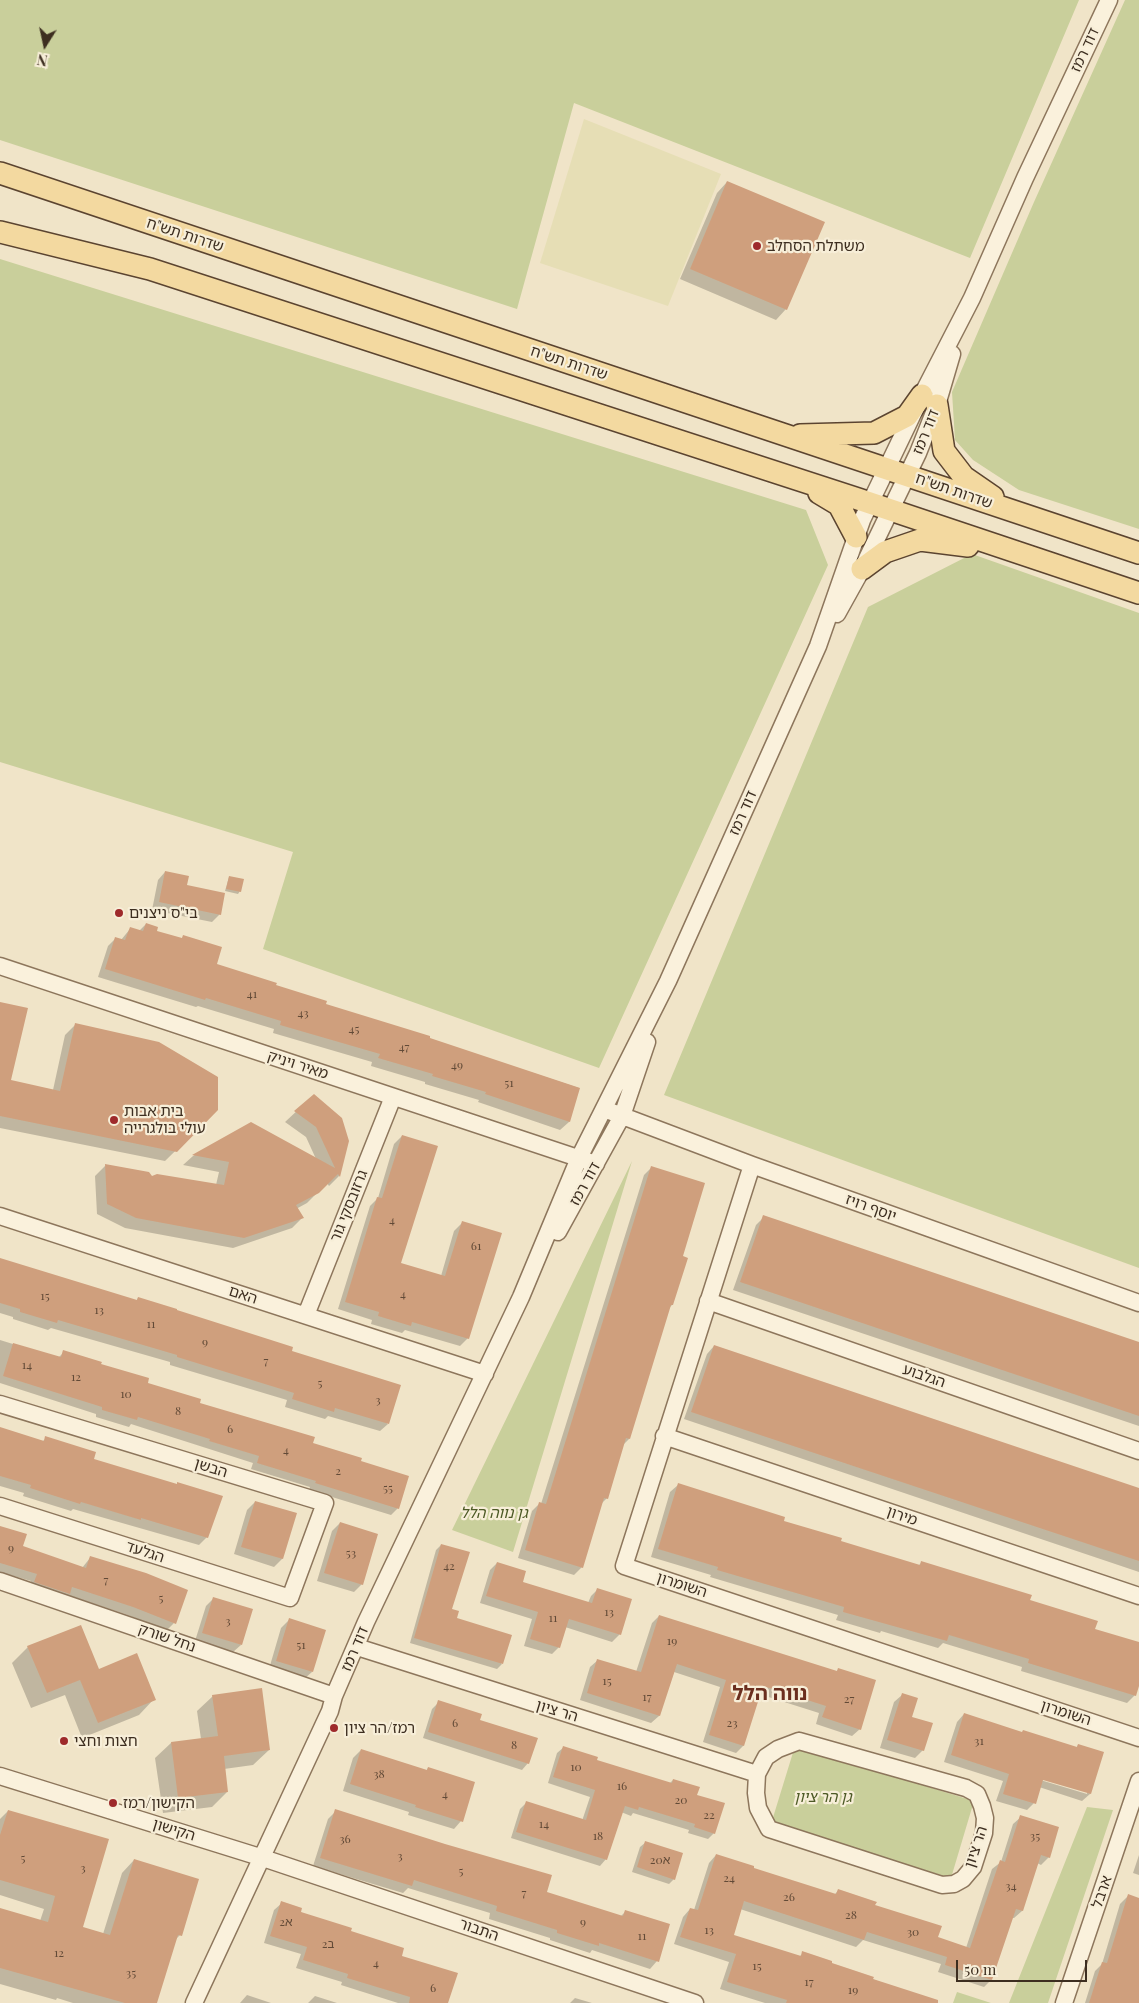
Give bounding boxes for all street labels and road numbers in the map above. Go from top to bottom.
street label: דוד רמז [1067,25,1103,75]
street label: שדרות תש"ח [144,214,226,256]
street label: שדרות תש"ח [528,342,610,384]
street label: דוד רמז [909,407,943,457]
street label: שדרות תש"ח [913,469,995,513]
street label: דוד רמז [725,788,761,838]
street label: מאיר ויניק [265,1047,331,1083]
street label: דוד רמז [566,1159,604,1209]
street label: גרזובסקי גור [326,1167,372,1245]
street label: יוסף רויז [843,1191,899,1225]
street label: האם [226,1282,260,1308]
street label: הגלבוע [900,1360,948,1392]
street label: הבשן [192,1454,230,1482]
street label: מירון [884,1502,920,1530]
street label: הגלעד [123,1537,167,1567]
street label: השומרון [654,1568,710,1602]
street label: נחל שורק [136,1620,198,1656]
street label: דוד רמז [338,1624,372,1674]
street label: הר ציון [534,1696,580,1726]
street label: השומרון [1038,1696,1094,1730]
street label: הקישון [151,1815,197,1845]
street label: הר ציון [961,1824,991,1870]
street label: ארבל [1088,1873,1116,1911]
street label: התבור [457,1915,501,1945]

